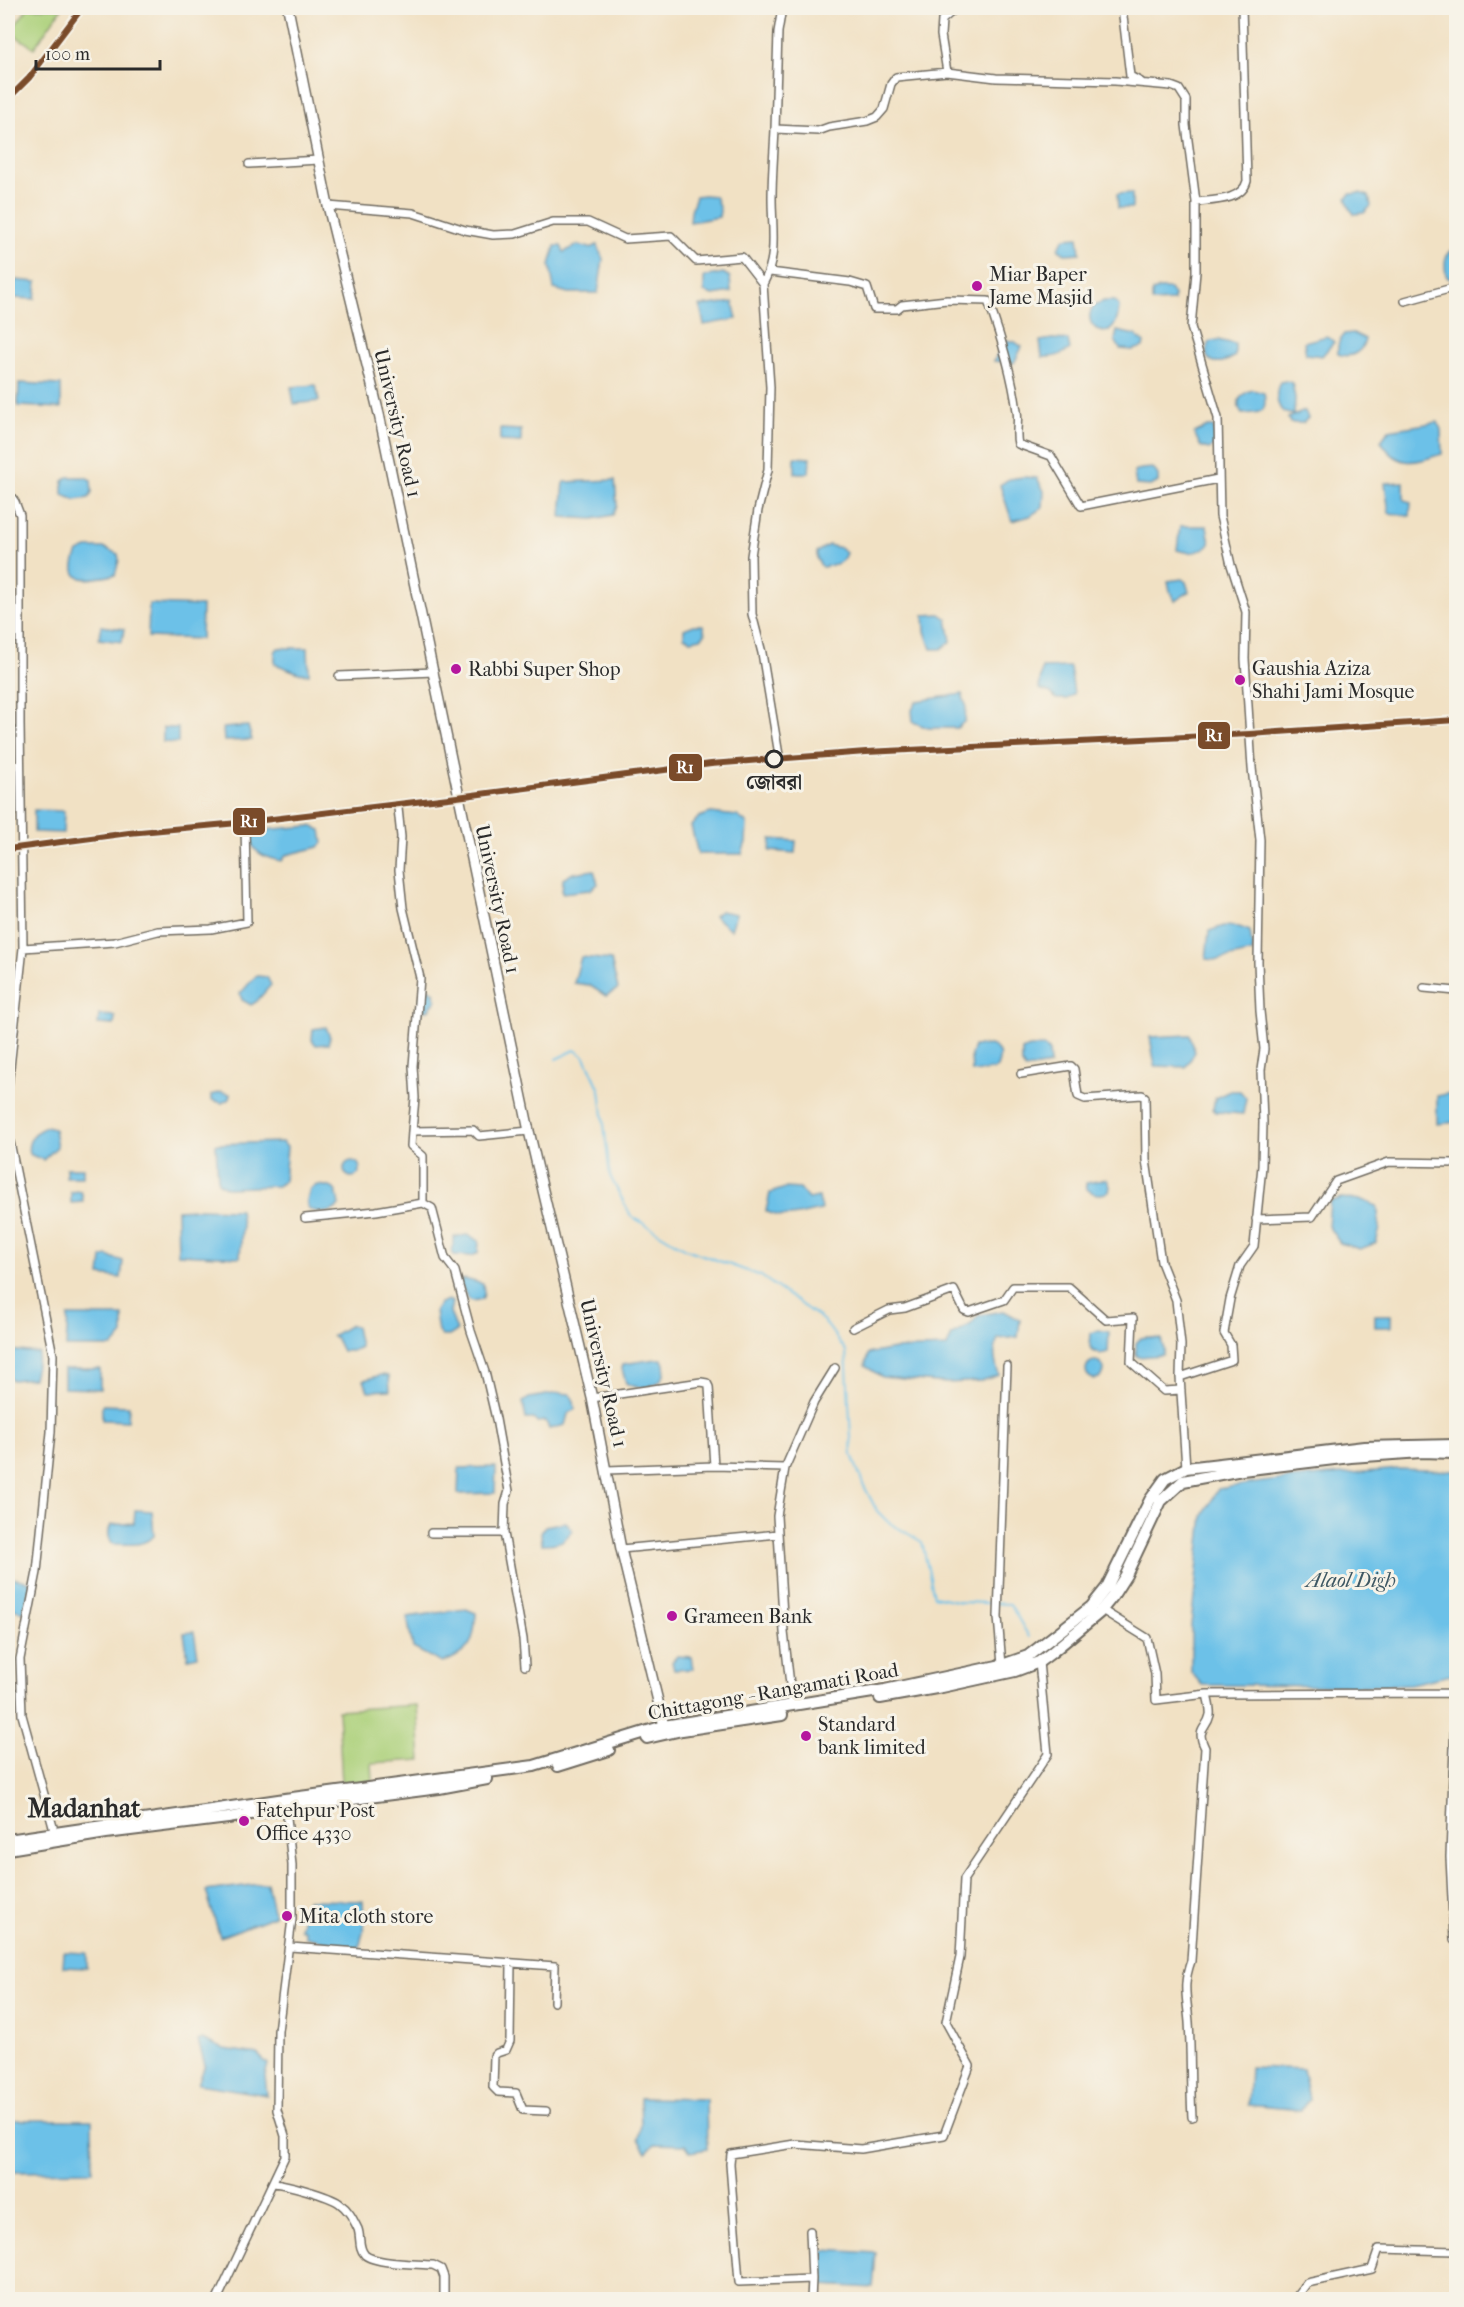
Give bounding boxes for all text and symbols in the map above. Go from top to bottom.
scale bar [36,33,160,71]
text: 100 m [45,44,90,65]
place label: Miar Baper Jame Masjid [987,263,1094,309]
marker: Miar Baper Jame Masjid [970,279,984,293]
street label: University Road 1 [369,347,426,500]
place label: Gaushia Aziza Shahi Jami Mosque [1252,657,1415,703]
place label: Rabbi Super Shop [468,658,621,681]
marker: Rabbi Super Shop [449,662,463,676]
marker: Gaushia Aziza Shahi Jami Mosque [1233,673,1247,687]
line badge: R1 [1197,721,1231,750]
text: R1 [1205,726,1223,745]
marker: জোবরা [765,750,783,768]
line badge: R1 [668,753,703,782]
text: R1 [676,758,694,777]
place label: জোবরা [746,771,802,794]
line badge: R1 [232,807,266,836]
text: R1 [240,812,258,831]
street label: University Road 1 [470,822,525,976]
street label: University Road 1 [575,1297,632,1450]
water label: Alaol Digh [1303,1568,1396,1592]
place label: Grameen Bank [684,1605,813,1628]
marker: Grameen Bank [665,1609,679,1623]
street label: Chittagong - Rangamati Road [646,1658,901,1725]
place label: Standard bank limited [817,1713,927,1759]
marker: Standard bank limited [799,1729,813,1743]
district label: Madanhat [28,1793,141,1824]
place label: Fatehpur Post Office 4330 [256,1799,375,1845]
marker: Fatehpur Post Office 4330 [237,1814,251,1828]
place label: Mita cloth store [299,1905,433,1928]
marker: Mita cloth store [280,1909,294,1923]

